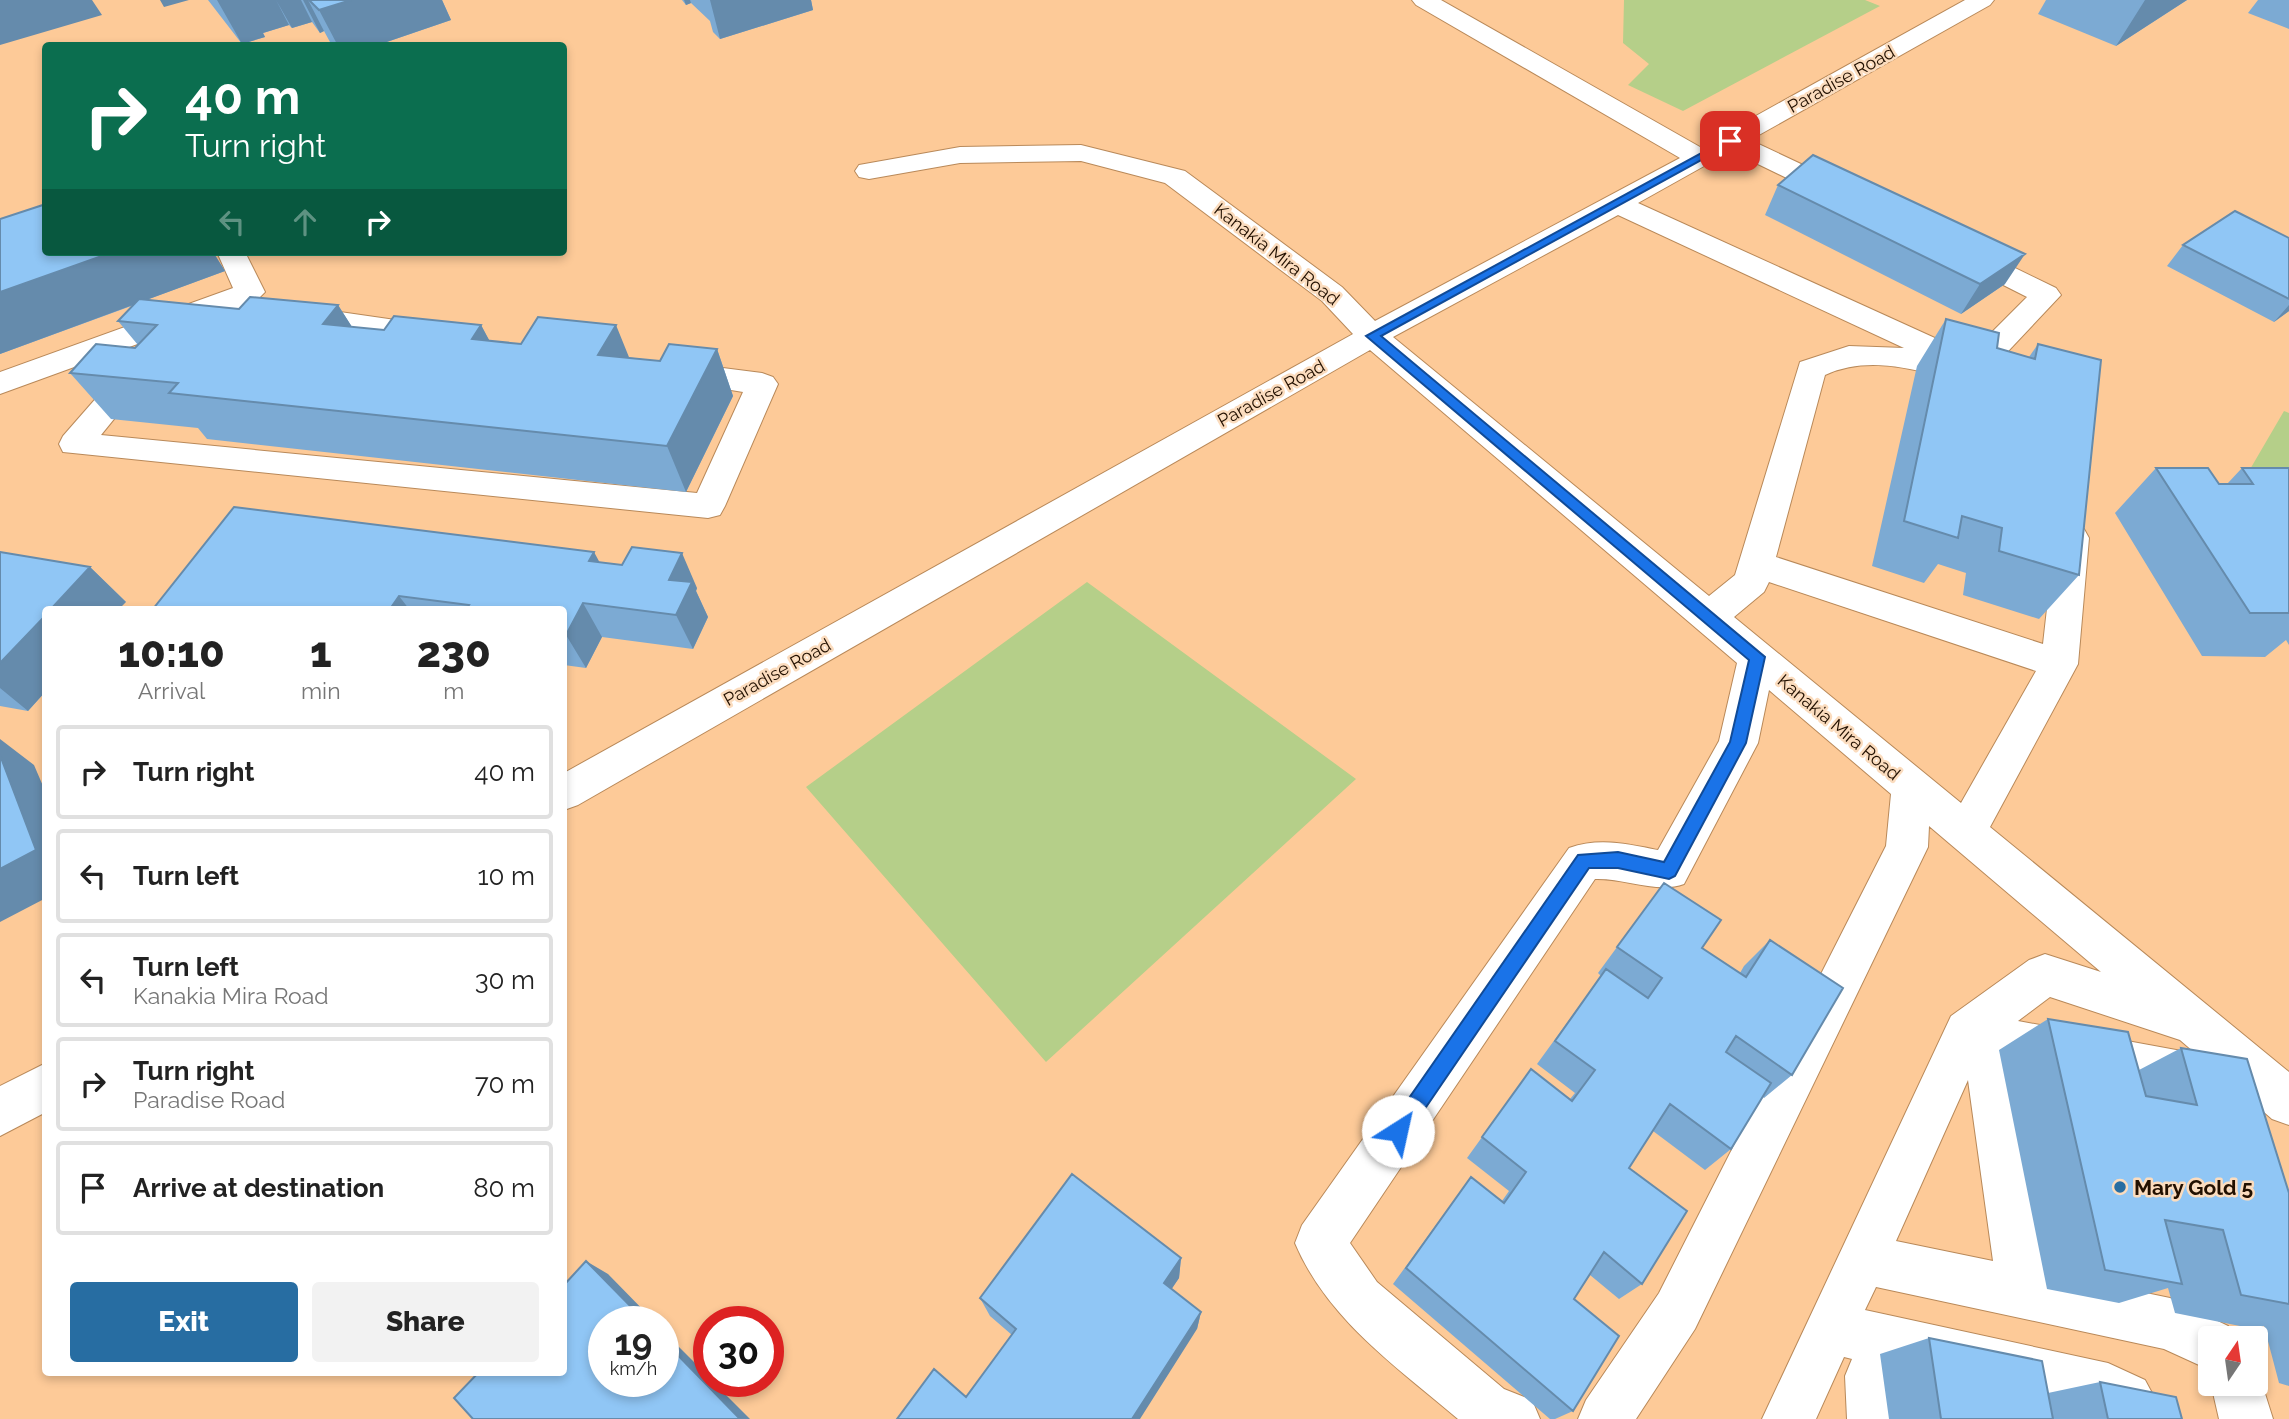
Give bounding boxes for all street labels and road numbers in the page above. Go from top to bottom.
street label: Paradise Road [1784,41,1898,117]
street label: Kanakia Mira Road [1210,199,1344,309]
street label: Paradise Road [1214,355,1328,431]
street label: Paradise Road [720,634,834,710]
street label: Kanakia Mira Road [1774,670,1904,784]

